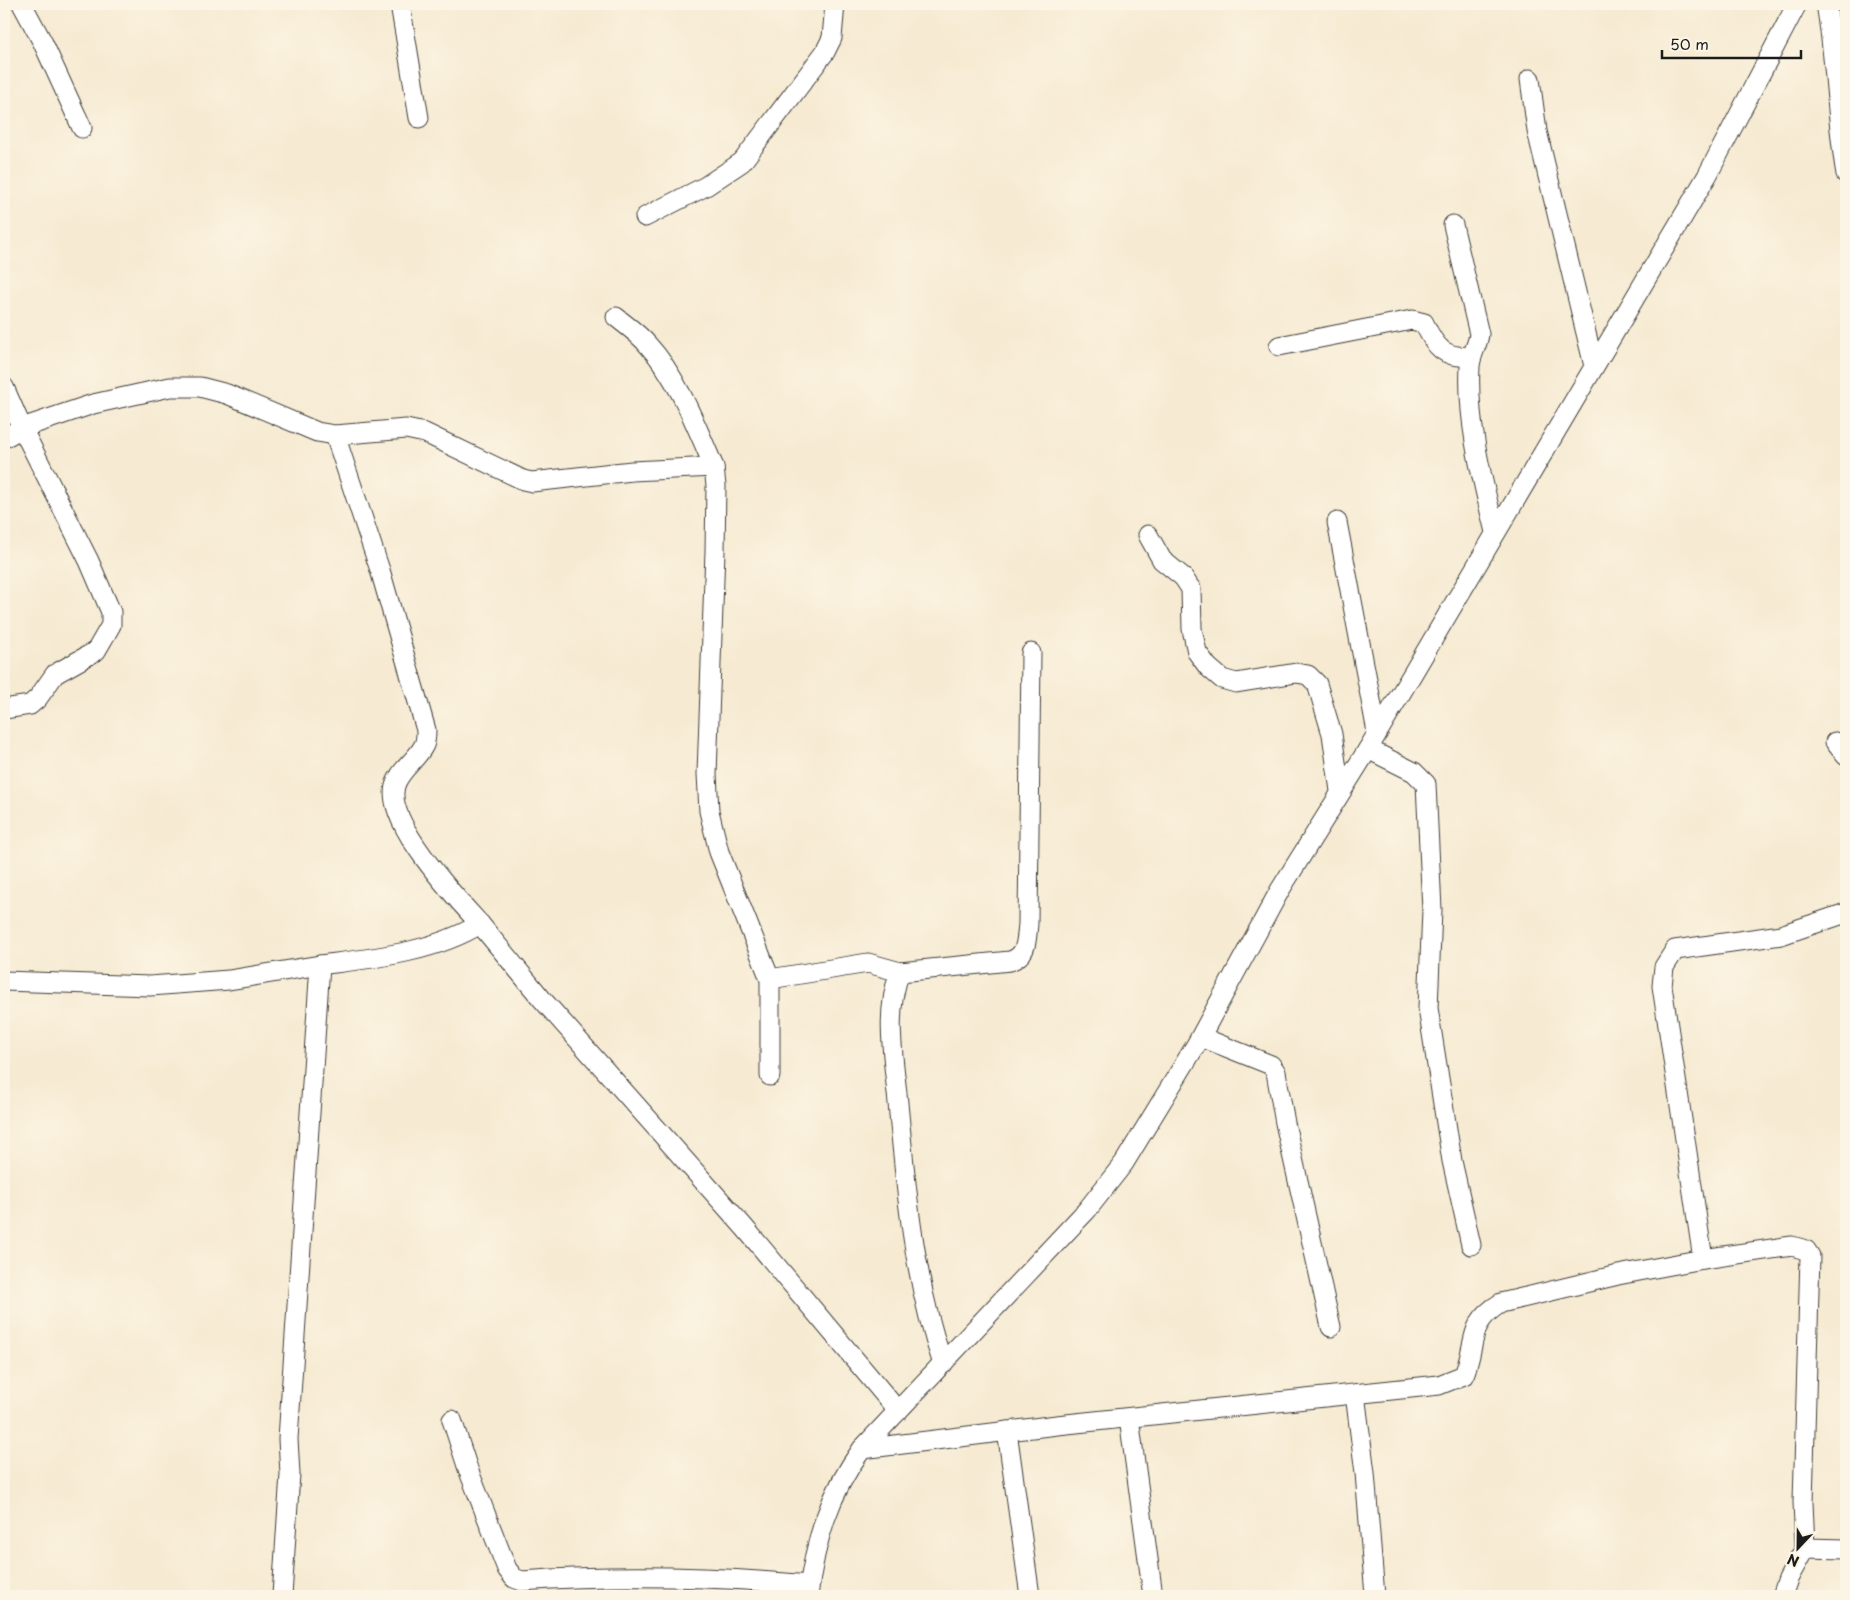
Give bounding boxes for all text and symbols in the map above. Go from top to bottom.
scale bar [1662,28,1801,60]
text: 50 m [1670,32,1709,55]
north arrow [1772,1522,1822,1572]
text: N [1784,1549,1802,1572]

